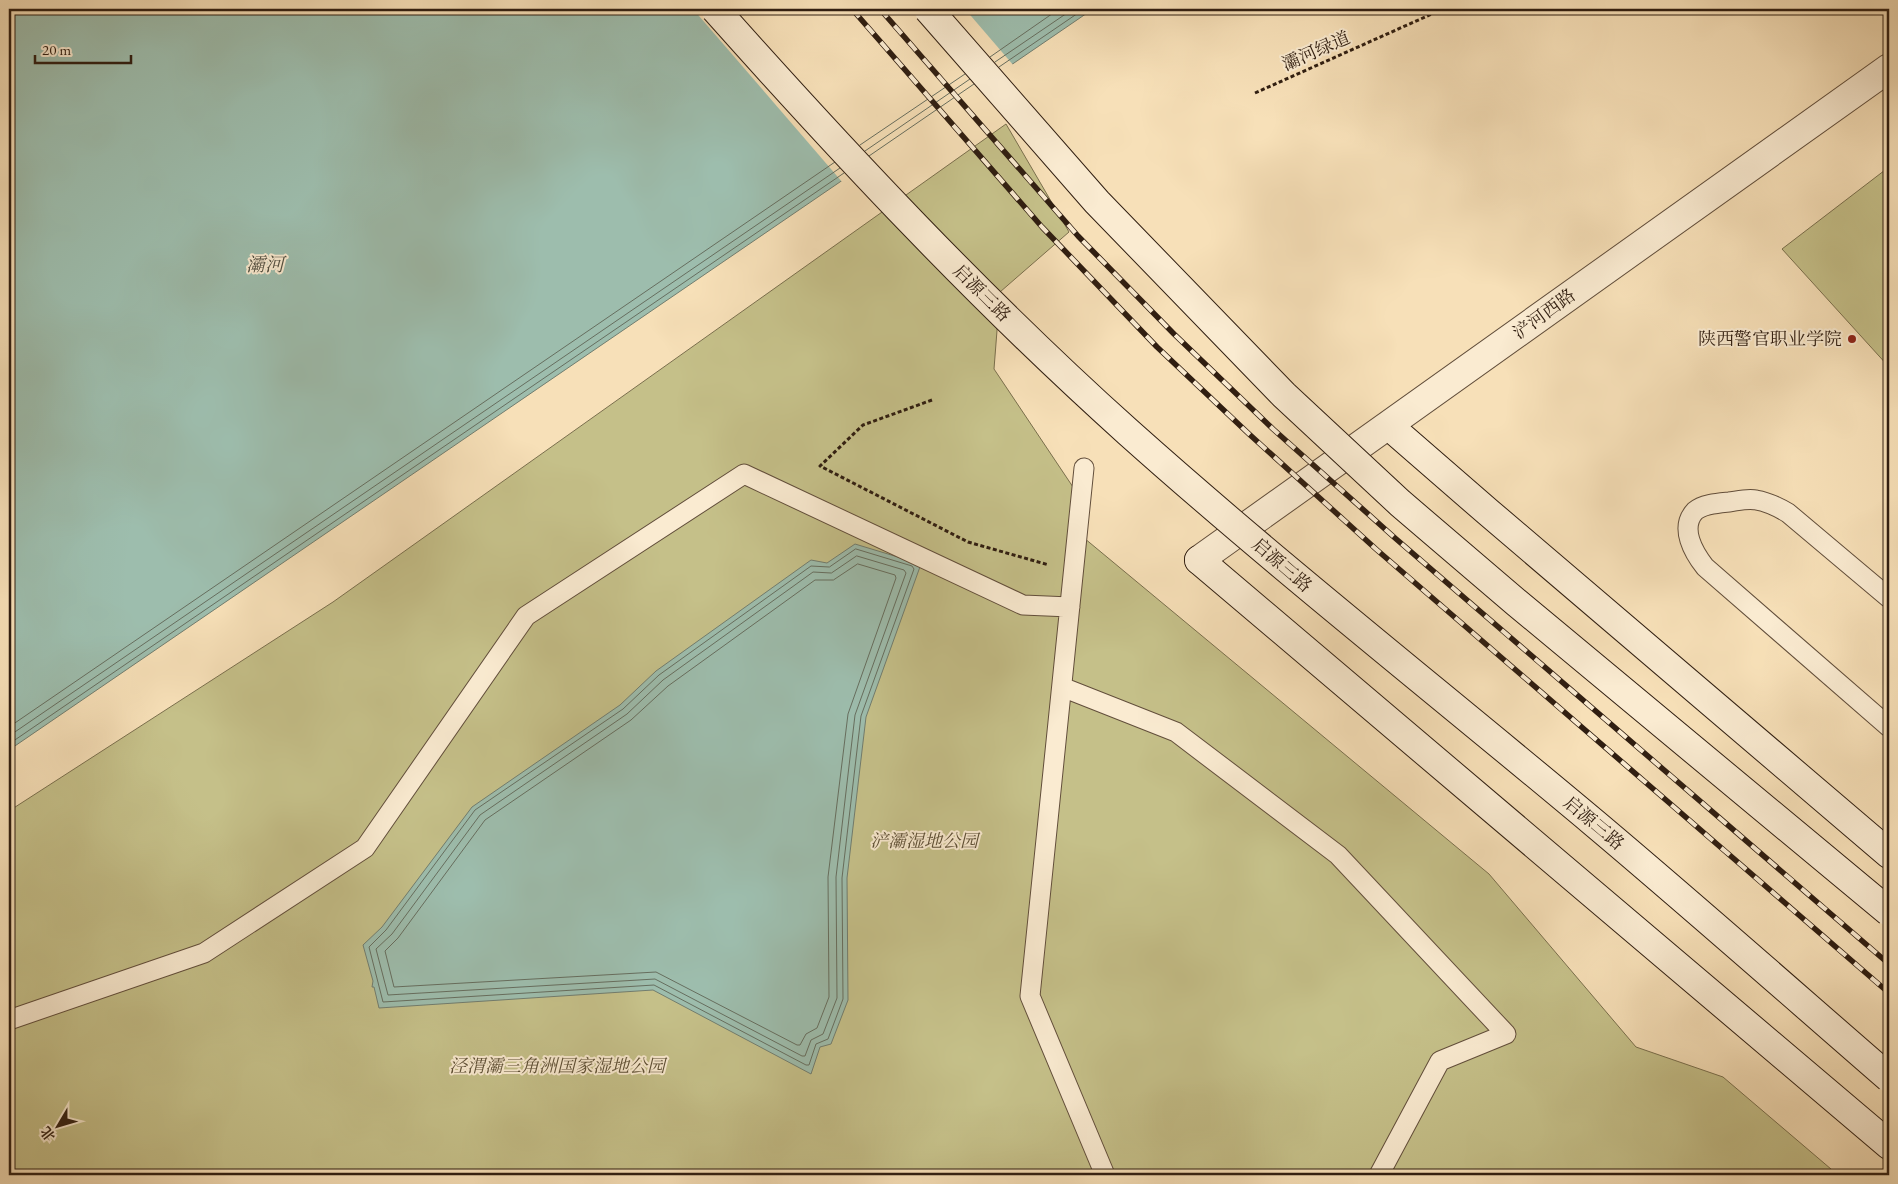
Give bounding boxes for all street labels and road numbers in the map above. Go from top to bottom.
street label: 灞河绿道 [1278,25,1353,76]
street label: 启源三路 [949,259,1016,326]
street label: 浐河西路 [1508,283,1580,344]
street label: 启源三路 [1248,532,1317,597]
street label: 启源三路 [1559,791,1629,855]

